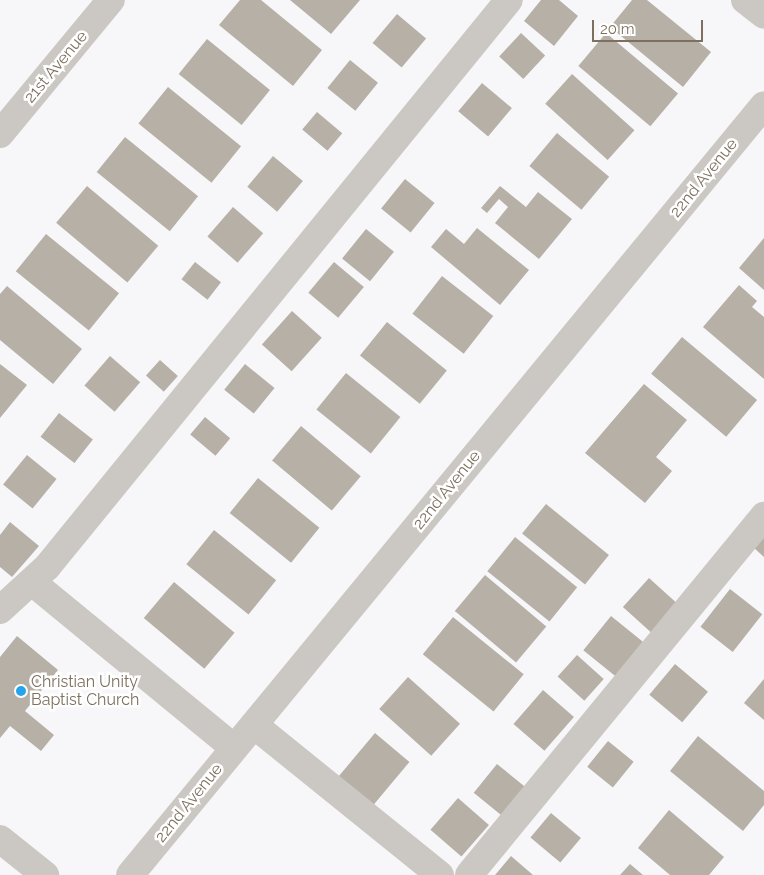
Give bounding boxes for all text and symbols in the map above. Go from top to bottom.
scale bar [594,10,705,42]
text: 20 m [600,20,635,38]
street label: 21st Avenue [20,27,92,107]
street label: 22nd Avenue [666,135,742,221]
street label: 22nd Avenue [409,447,485,533]
place label: Christian Unity Baptist Church [31,672,139,710]
marker: Christian Unity Baptist Church [15,685,27,697]
street label: 22nd Avenue [151,760,227,846]

